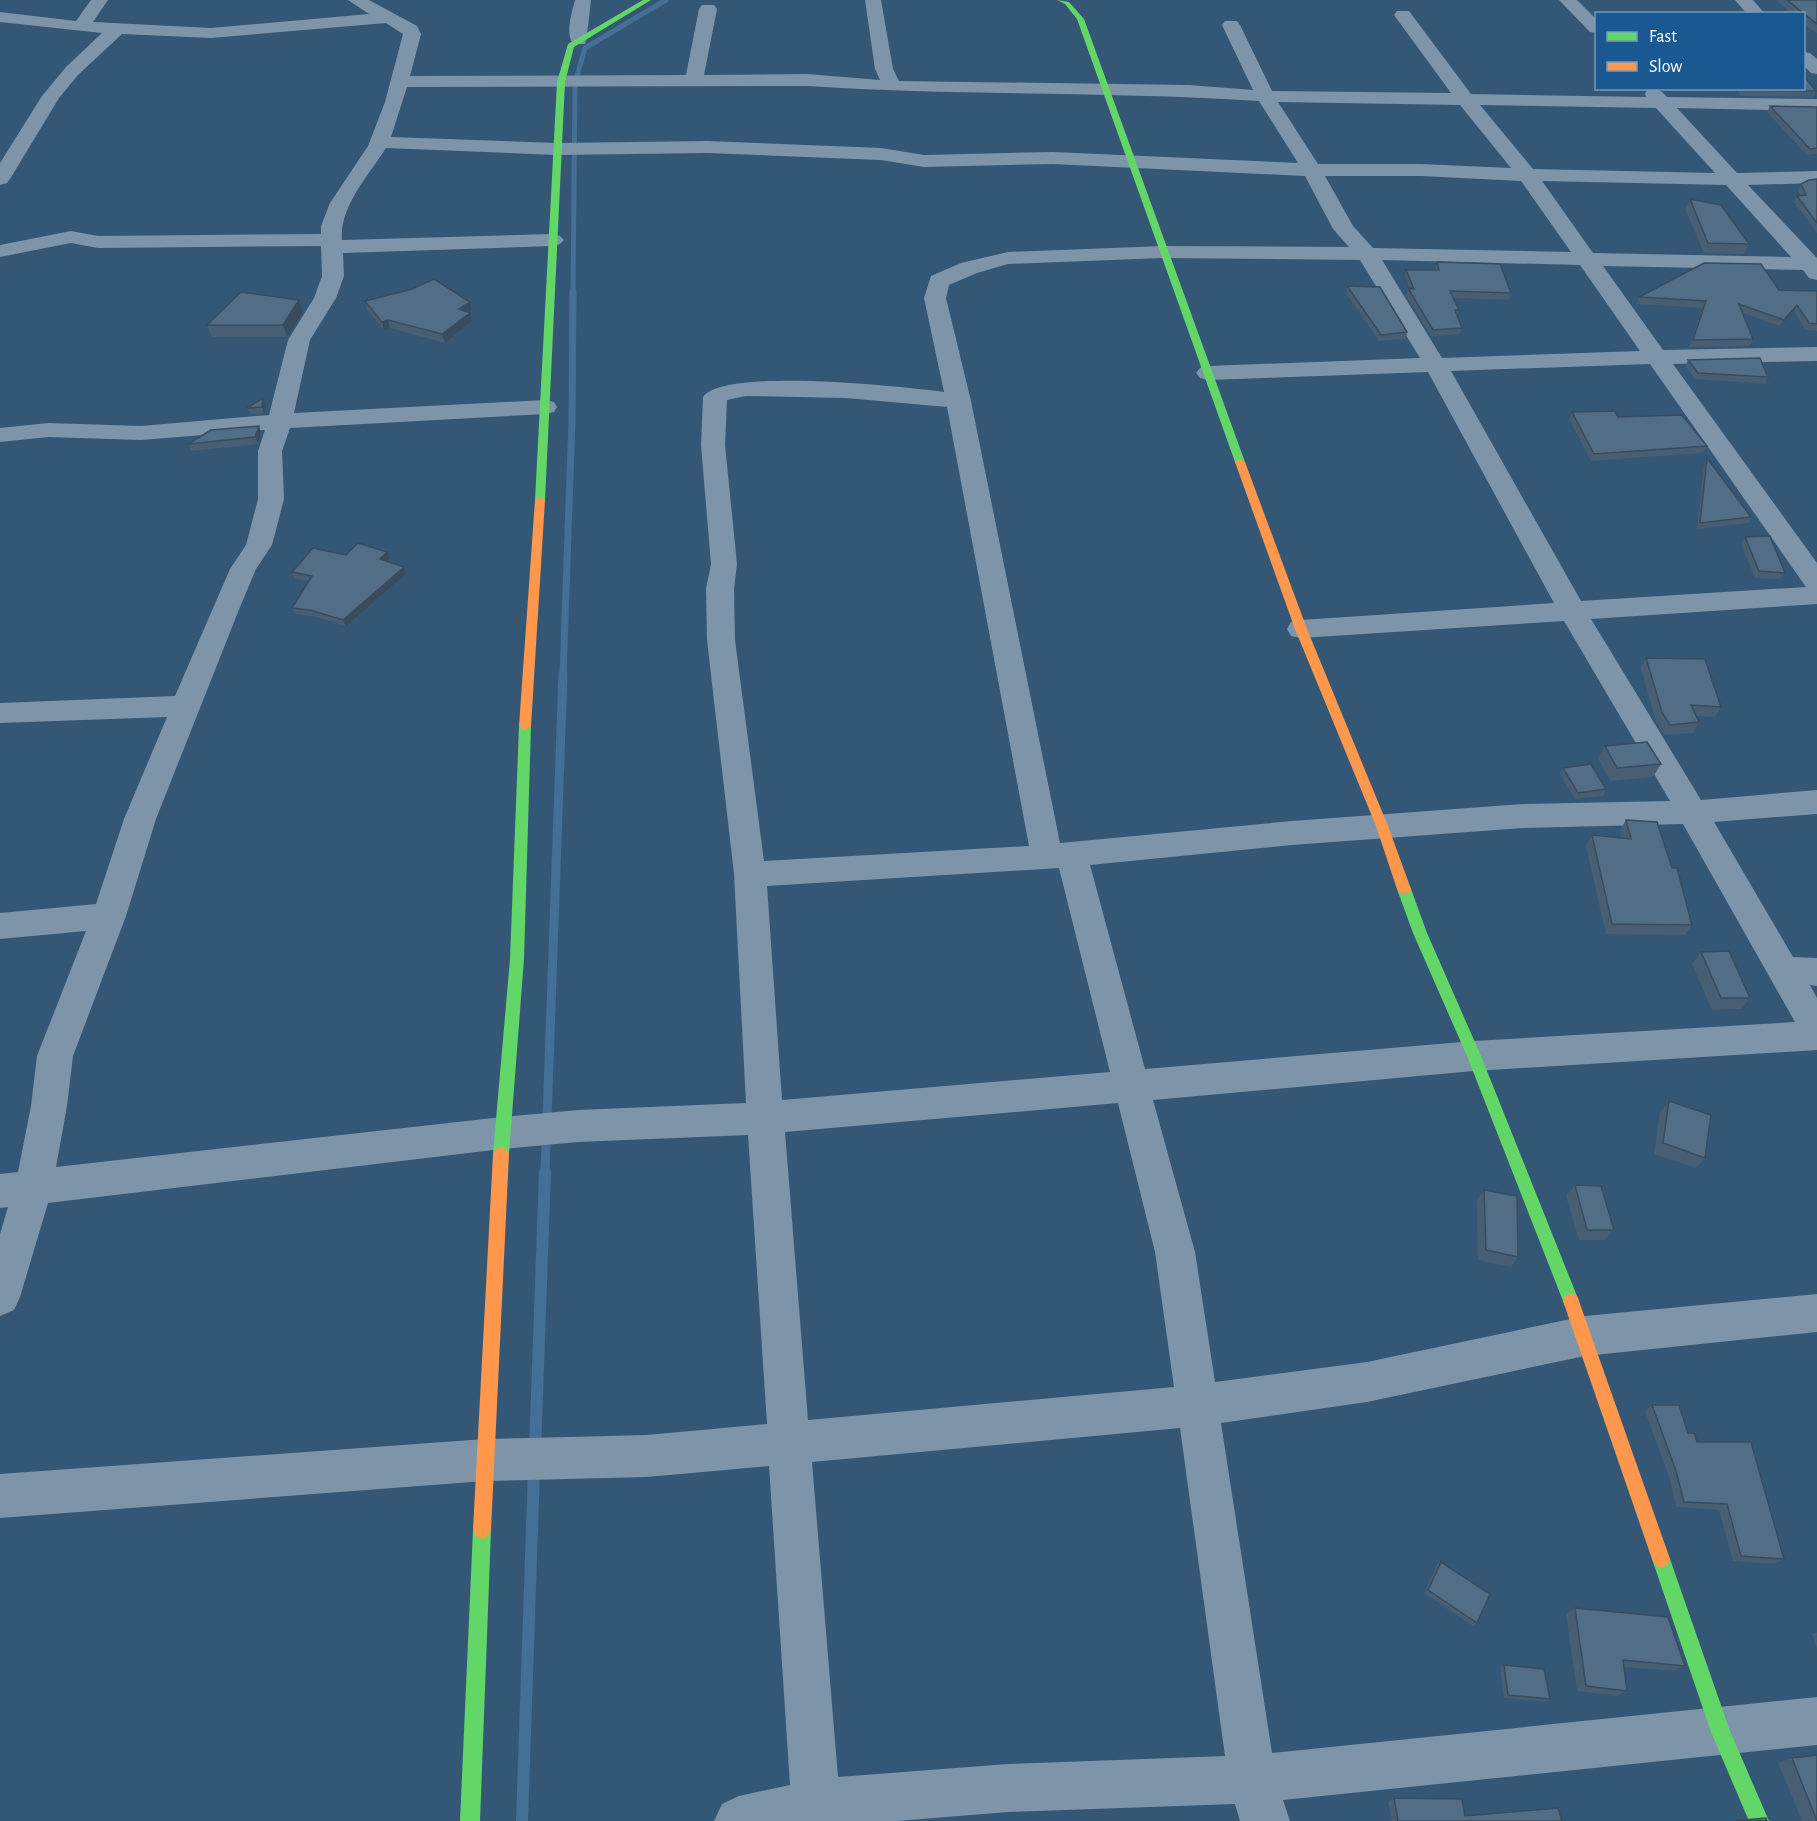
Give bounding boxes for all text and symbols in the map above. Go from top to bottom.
legend [1595,12,1805,90]
text: Fast [1649,28,1677,46]
text: Slow [1649,58,1682,76]

